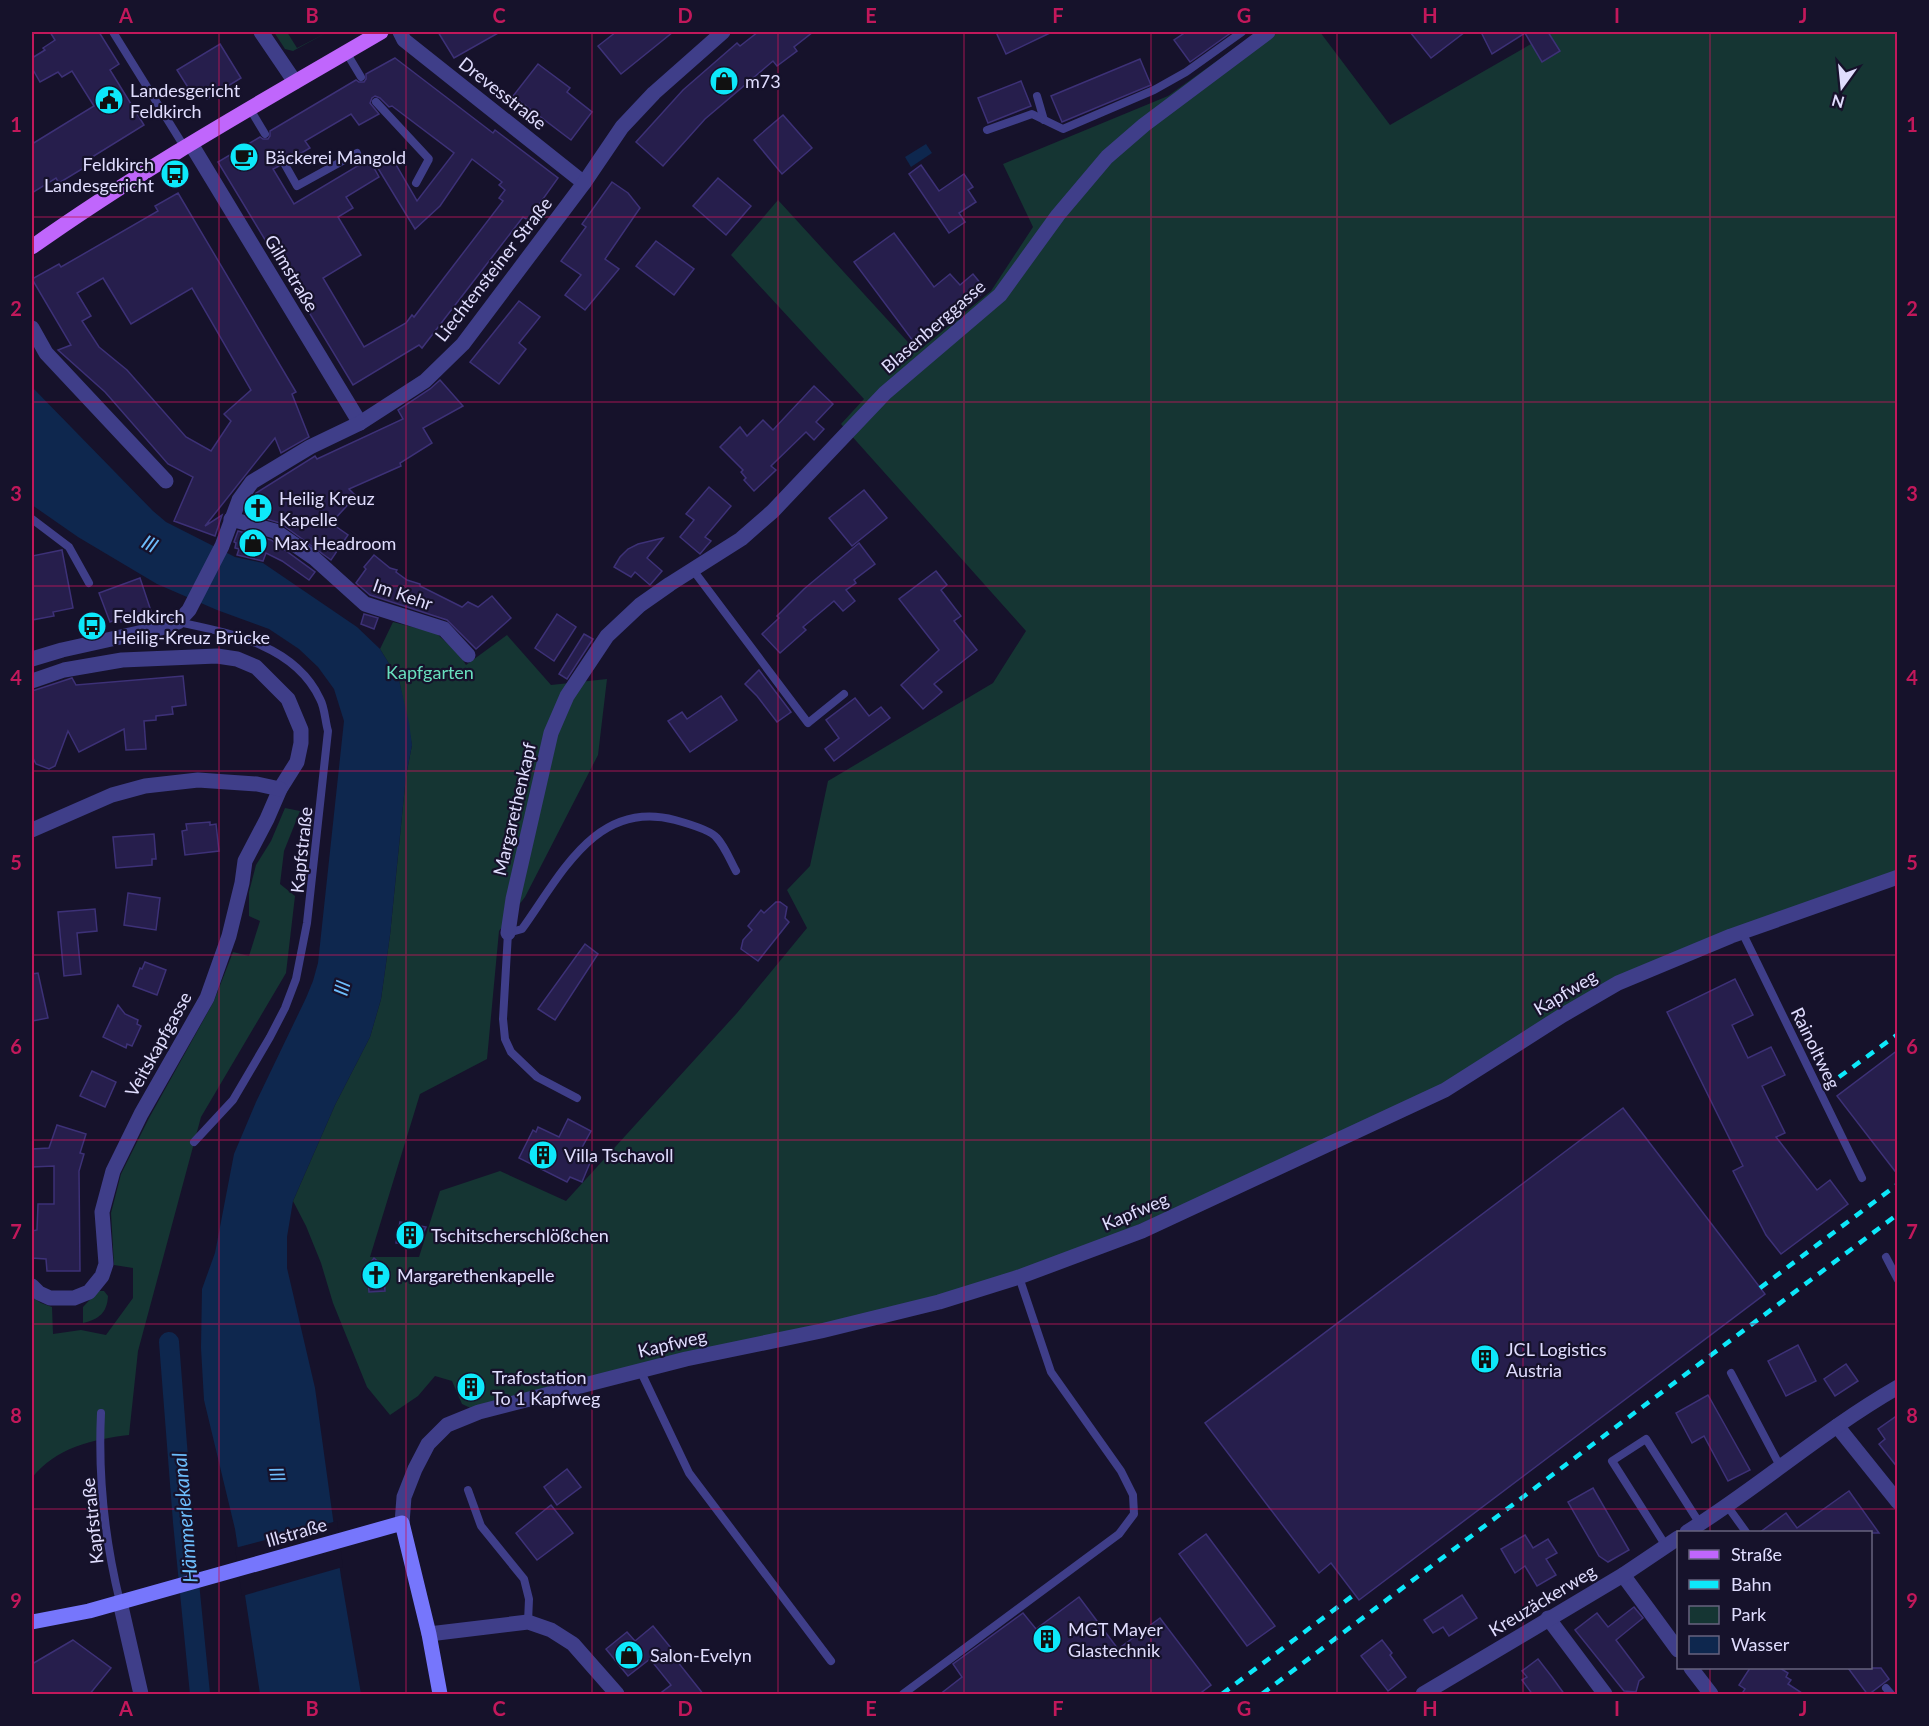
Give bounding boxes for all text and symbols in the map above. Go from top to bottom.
text: A [118,3,133,27]
text: B [305,3,319,27]
text: C [492,3,506,27]
text: D [677,3,693,27]
text: E [865,3,877,27]
text: F [1052,3,1064,27]
text: G [1237,3,1251,27]
text: H [1422,3,1438,27]
text: I [1614,3,1620,27]
text: J [1799,3,1807,27]
street label: Drevesstraße [455,52,551,134]
north arrow [1812,57,1872,117]
shop icon: m73 [708,65,740,97]
place label: m73 [745,70,781,92]
place label: Landesgericht Feldkirch [130,79,241,122]
public building icon: Landesgericht Feldkirch [93,84,125,116]
text: N [1830,91,1846,113]
text: 1 [10,112,22,136]
text: 1 [1906,112,1918,136]
cafe icon: Bäckerei Mangold [228,141,260,173]
place label: Bäckerei Mangold [265,146,406,168]
place label: Feldkirch Landesgericht [44,153,155,196]
bus stop icon: Feldkirch Landesgericht [159,158,191,190]
street label: Liechtensteiner Straße [430,192,556,346]
street label: Gilmstraße [260,230,324,316]
street label: Blasenberggasse [876,275,990,377]
text: 2 [10,296,22,320]
text: 2 [1906,296,1918,320]
text: 3 [10,481,22,505]
text: 3 [1906,481,1918,505]
place label: Heilig Kreuz Kapelle [279,487,375,530]
church icon: Heilig Kreuz Kapelle [242,492,274,524]
shop icon: Max Headroom [237,527,269,559]
water label: Ill [138,529,162,557]
place label: Max Headroom [274,532,396,554]
street label: Im Kehr [370,574,436,615]
place label: Feldkirch Heilig-Kreuz Brücke [113,605,270,648]
bus stop icon: Feldkirch Heilig-Kreuz Brücke [76,610,108,642]
park label: Kapfgarten [386,661,474,683]
text: 4 [10,665,22,689]
text: 4 [1906,665,1918,689]
street label: Margarethenkapf [488,740,540,878]
street label: Kapfstraße [286,806,316,894]
text: 5 [10,850,22,874]
text: 5 [1906,850,1918,874]
street label: Kapfweg [1529,965,1601,1019]
water label: Ill [328,978,355,998]
street label: Veitskapfgasse [120,988,196,1100]
street label: Rainoltweg [1787,1004,1845,1092]
text: 6 [10,1034,22,1058]
text: 6 [1906,1034,1918,1058]
building icon: Villa Tschavoll [527,1139,559,1171]
place label: Villa Tschavoll [564,1144,674,1166]
street label: Kapfweg [1099,1187,1171,1235]
text: 7 [10,1219,22,1243]
building icon: Tschitscherschlößchen [394,1219,426,1251]
text: 7 [1906,1219,1918,1243]
place label: Tschitscherschlößchen [431,1224,609,1246]
church icon: Margarethenkapelle [360,1259,392,1291]
place label: Margarethenkapelle [397,1264,554,1286]
street label: Kapfweg [635,1324,709,1362]
place label: JCL Logistics Austria [1506,1338,1607,1381]
building icon: JCL Logistics Austria [1469,1343,1501,1375]
place label: Trafostation To 1 Kapfweg [492,1366,600,1409]
building icon: Trafostation To 1 Kapfweg [455,1371,487,1403]
text: 8 [10,1403,22,1427]
text: 8 [1906,1403,1918,1427]
water label: Hämmerlekanal [166,1451,202,1584]
water label: Ill [265,1465,291,1483]
street label: Kapfstraße [77,1477,107,1565]
street label: Illstraße [263,1513,329,1551]
legend [1677,1531,1872,1669]
text: Straße [1731,1543,1782,1565]
street label: Kreuzäckerweg [1485,1559,1599,1641]
text: Bahn [1731,1573,1772,1595]
text: 9 [10,1588,22,1612]
text: 9 [1906,1588,1918,1612]
text: Park [1731,1603,1767,1625]
place label: MGT Mayer Glastechnik [1068,1618,1163,1661]
building icon: MGT Mayer Glastechnik [1031,1623,1063,1655]
text: Wasser [1731,1633,1790,1655]
shop icon: Salon-Evelyn [613,1639,645,1671]
place label: Salon-Evelyn [650,1644,752,1666]
text: A [118,1696,133,1720]
text: B [305,1696,319,1720]
text: C [492,1696,506,1720]
text: D [677,1696,693,1720]
text: E [865,1696,877,1720]
text: F [1052,1696,1064,1720]
text: G [1237,1696,1251,1720]
text: H [1422,1696,1438,1720]
text: I [1614,1696,1620,1720]
text: J [1799,1696,1807,1720]

